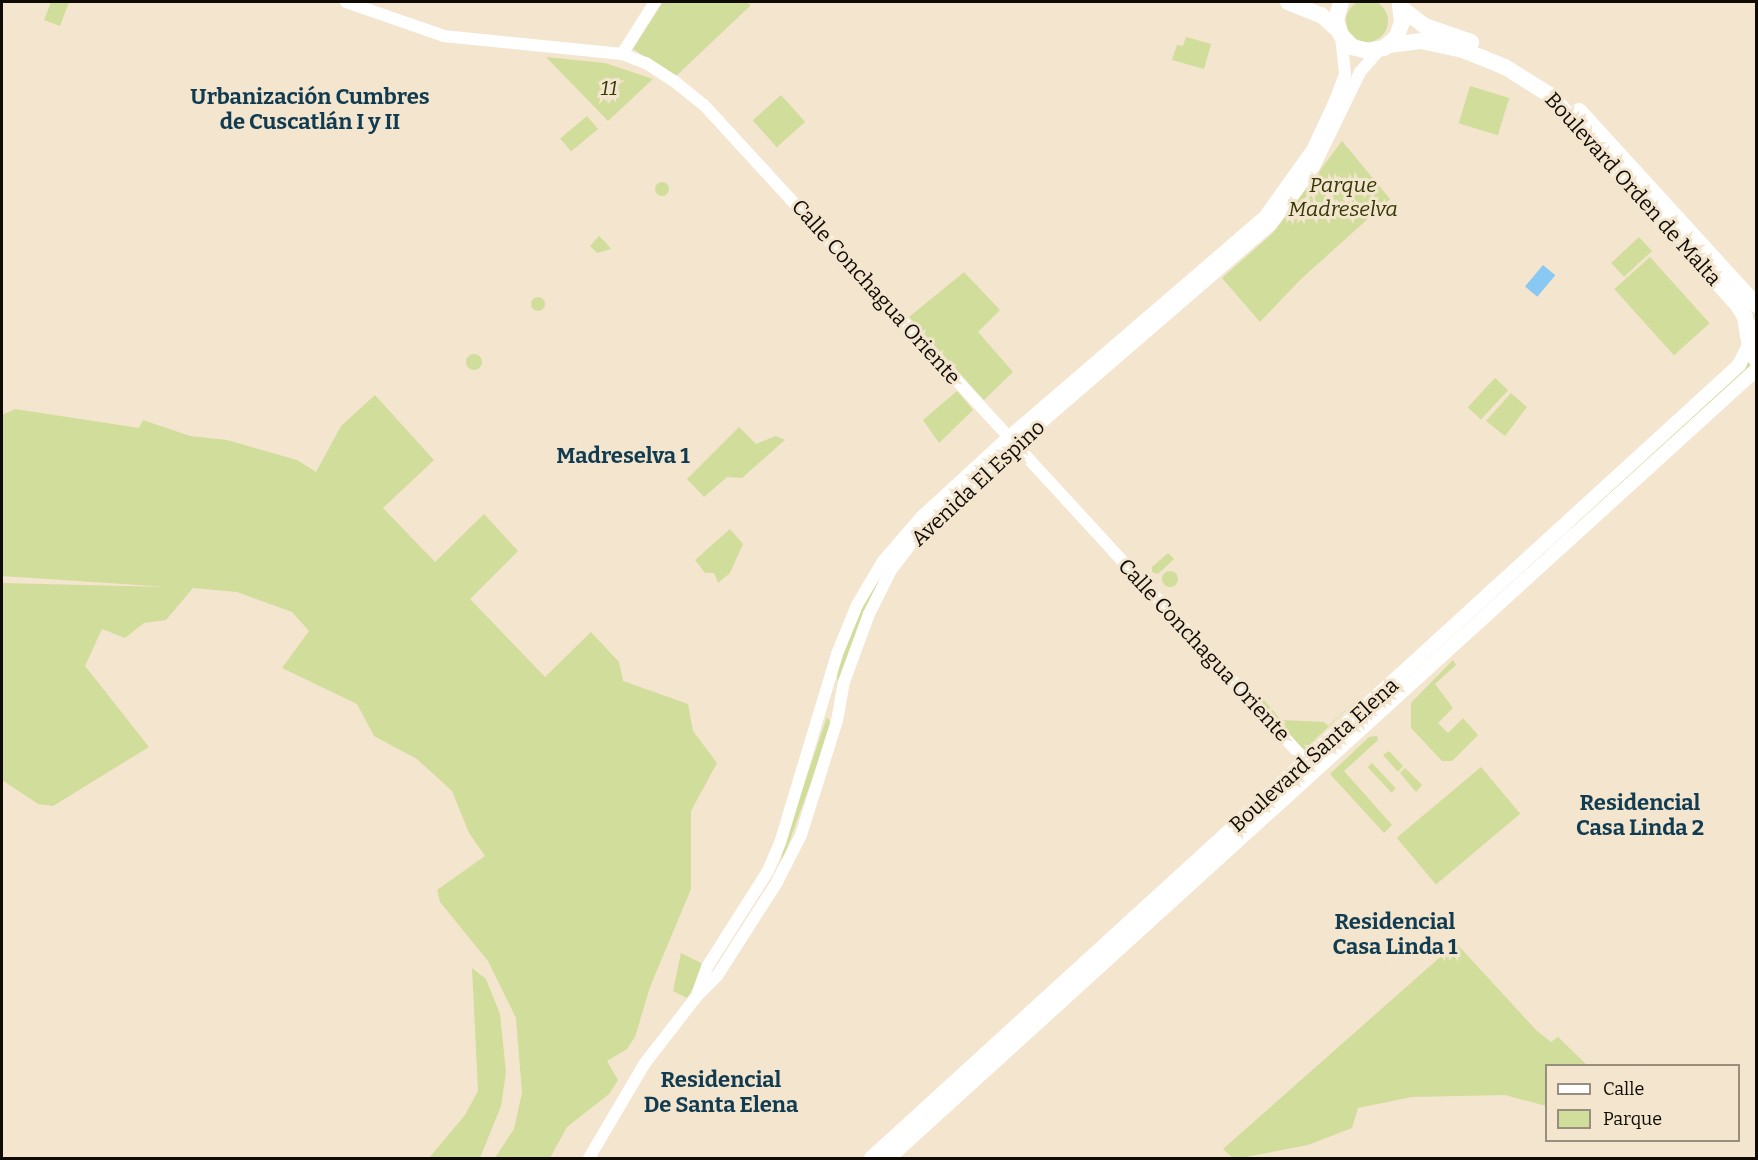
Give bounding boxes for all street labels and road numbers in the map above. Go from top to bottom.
street label: Boulevard Orden de Malta [1539,87,1727,291]
street label: Calle Conchagua Oriente [786,194,966,390]
street label: Avenida El Espino [906,415,1050,551]
street label: Calle Conchagua Oriente [1113,554,1295,746]
street label: Boulevard Santa Elena [1224,673,1404,837]

